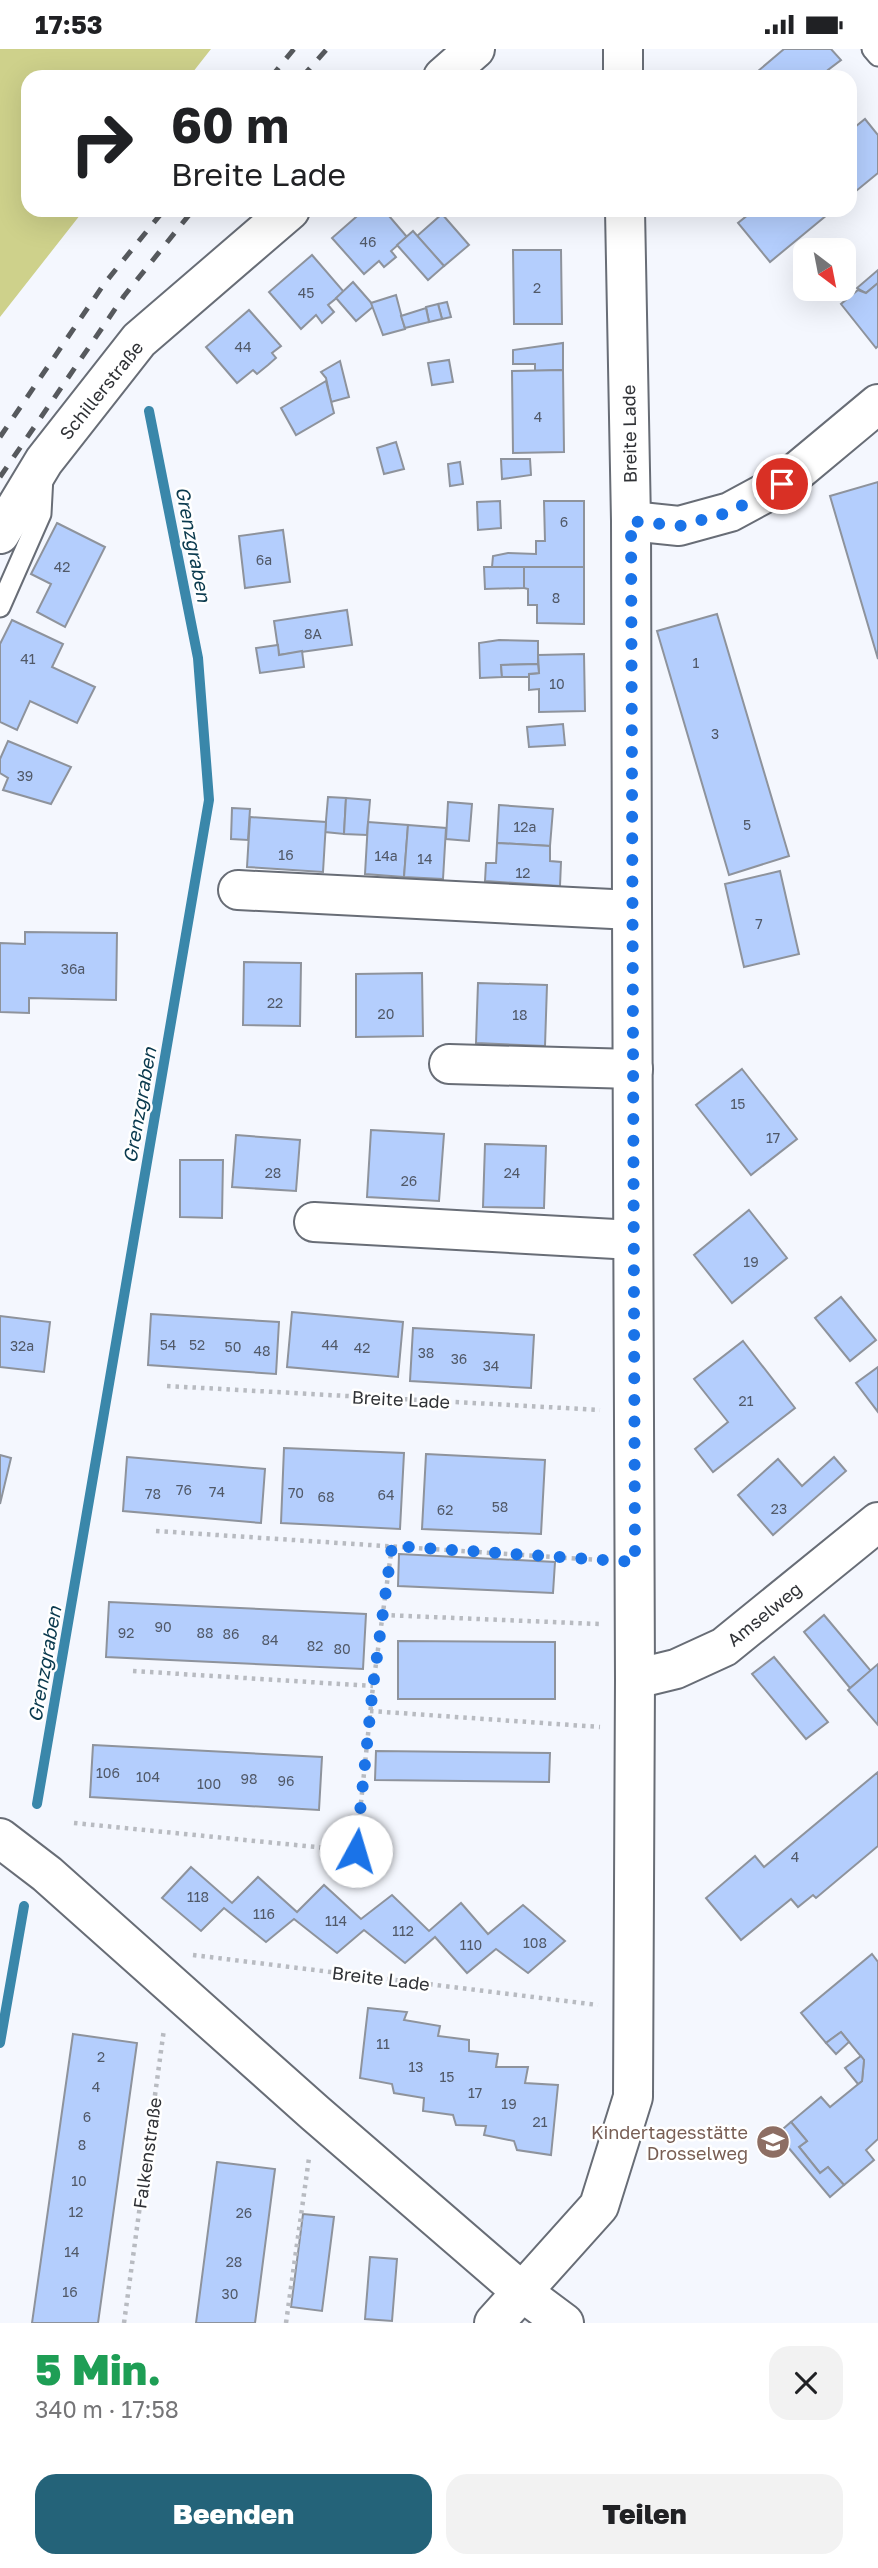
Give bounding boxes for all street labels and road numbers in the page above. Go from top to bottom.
street label: Schillerstraße [54,336,148,444]
street label: Breite Lade [617,385,641,483]
street label: Breite Lade [351,1385,451,1413]
street label: Amselweg [722,1577,806,1651]
street label: Breite Lade [331,1961,431,1995]
street label: Falkenstraße [128,2096,166,2210]

